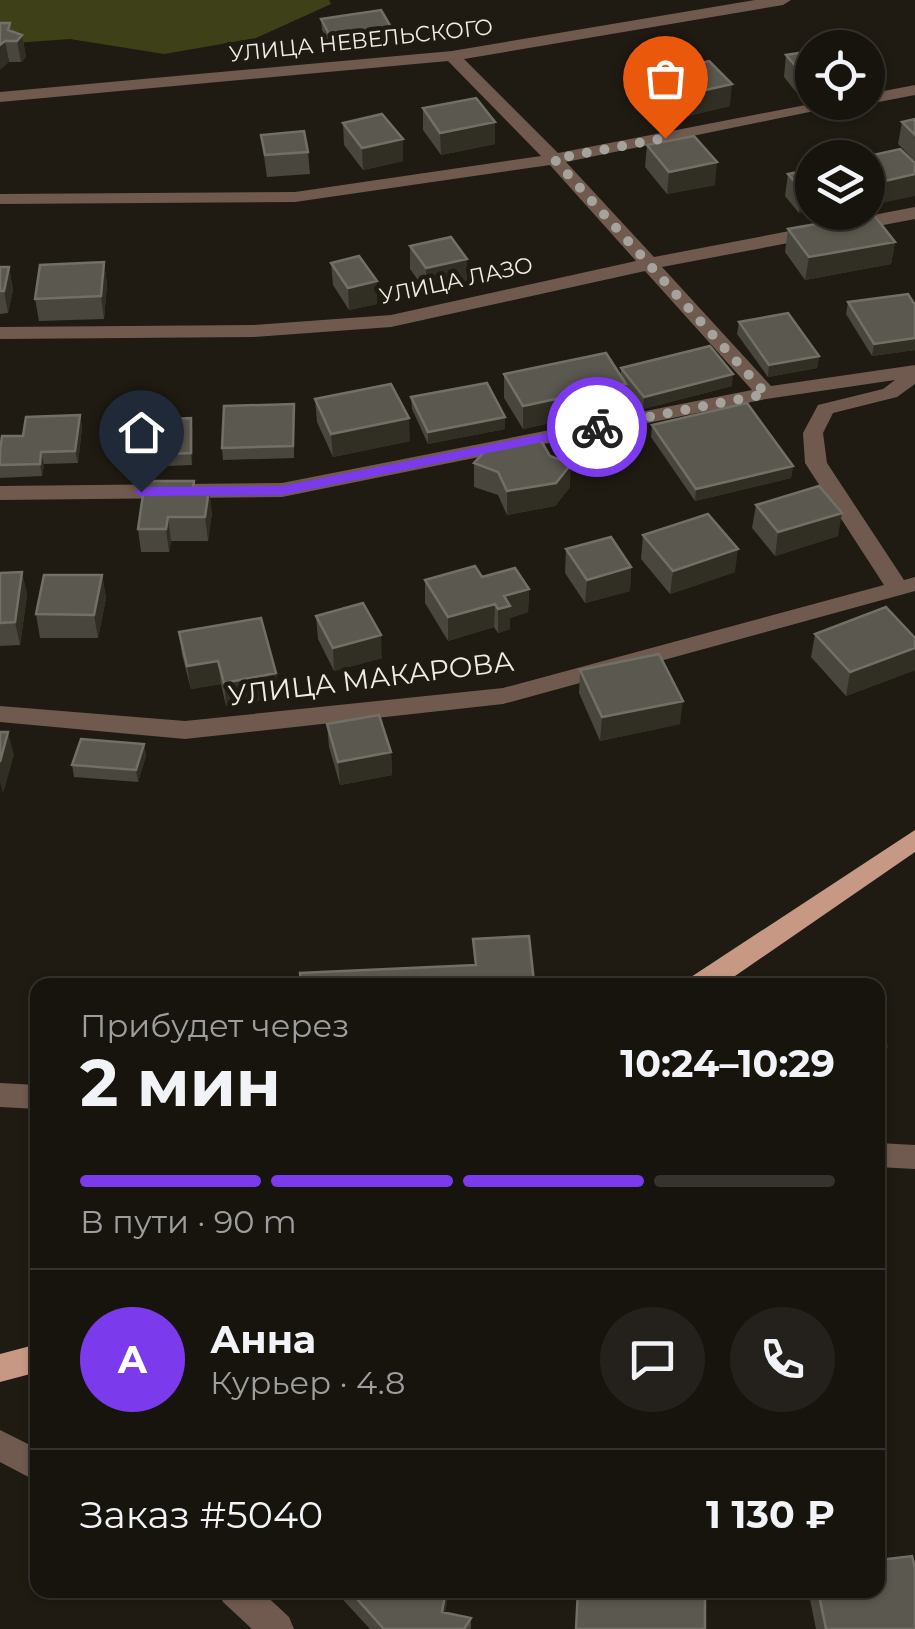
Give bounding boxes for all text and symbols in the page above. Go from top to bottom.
street label: УЛИЦА НЕВЕЛЬСКОГО [228,13,494,68]
map controls [795,30,885,230]
button: locate [795,30,885,120]
pin [623,36,708,139]
icon: bag [638,51,693,106]
button: layers [795,140,885,230]
street label: УЛИЦА ЛАЗО [377,251,535,310]
courier [547,377,647,477]
pin [99,390,184,493]
icon: bike [570,400,625,455]
icon: home [114,405,169,460]
street label: УЛИЦА МАКАРОВА [226,644,516,712]
text: Прибудет через [80,1006,349,1045]
text: 10:24–10:29 [620,1040,835,1087]
text: 2 мин [80,1043,281,1122]
text: В пути · 90 m [80,1202,297,1241]
button: chat [600,1307,705,1412]
button: phone [730,1307,835,1412]
text: Анна [210,1316,316,1363]
text: А [117,1336,148,1383]
text: Курьер · 4.8 [210,1363,405,1402]
text: Заказ #5040 [80,1491,323,1538]
text: 1 130 ₽ [706,1491,835,1538]

